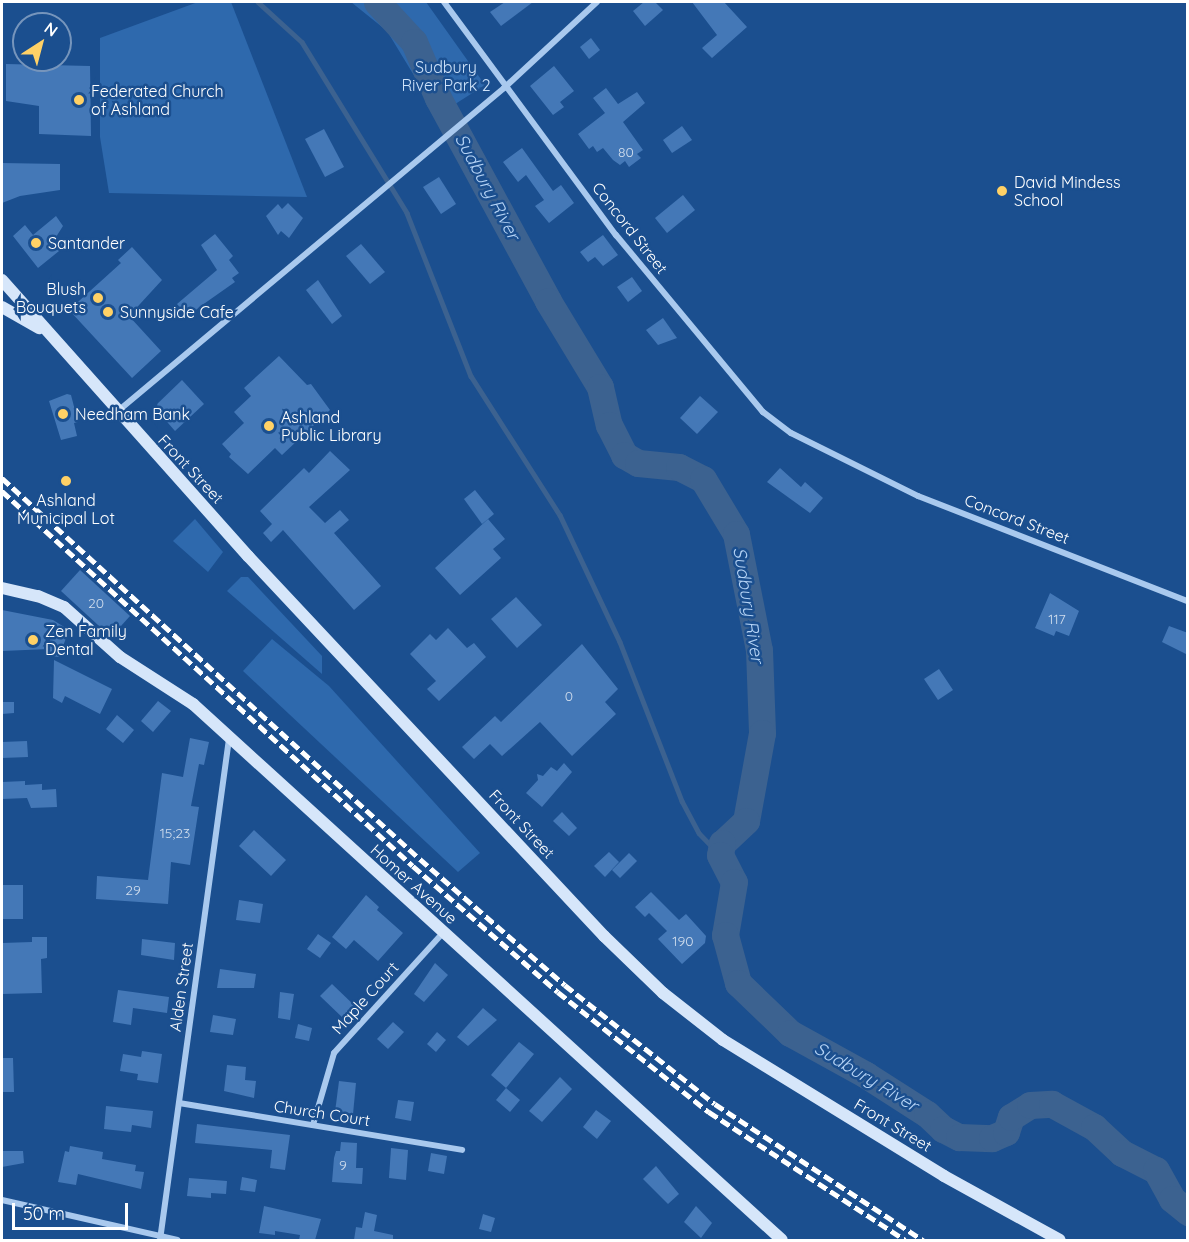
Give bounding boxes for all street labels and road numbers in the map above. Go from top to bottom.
street label: Concord Street [588,178,672,278]
street label: Front Street [154,431,228,507]
street label: Concord Street [962,490,1072,548]
street label: Front Street [485,786,559,862]
street label: Homer Avenue [367,840,461,928]
street label: Alden Street [165,941,197,1033]
street label: Maple Court [328,958,402,1038]
street label: Front Street [851,1094,935,1156]
street label: Church Court [273,1096,371,1130]

